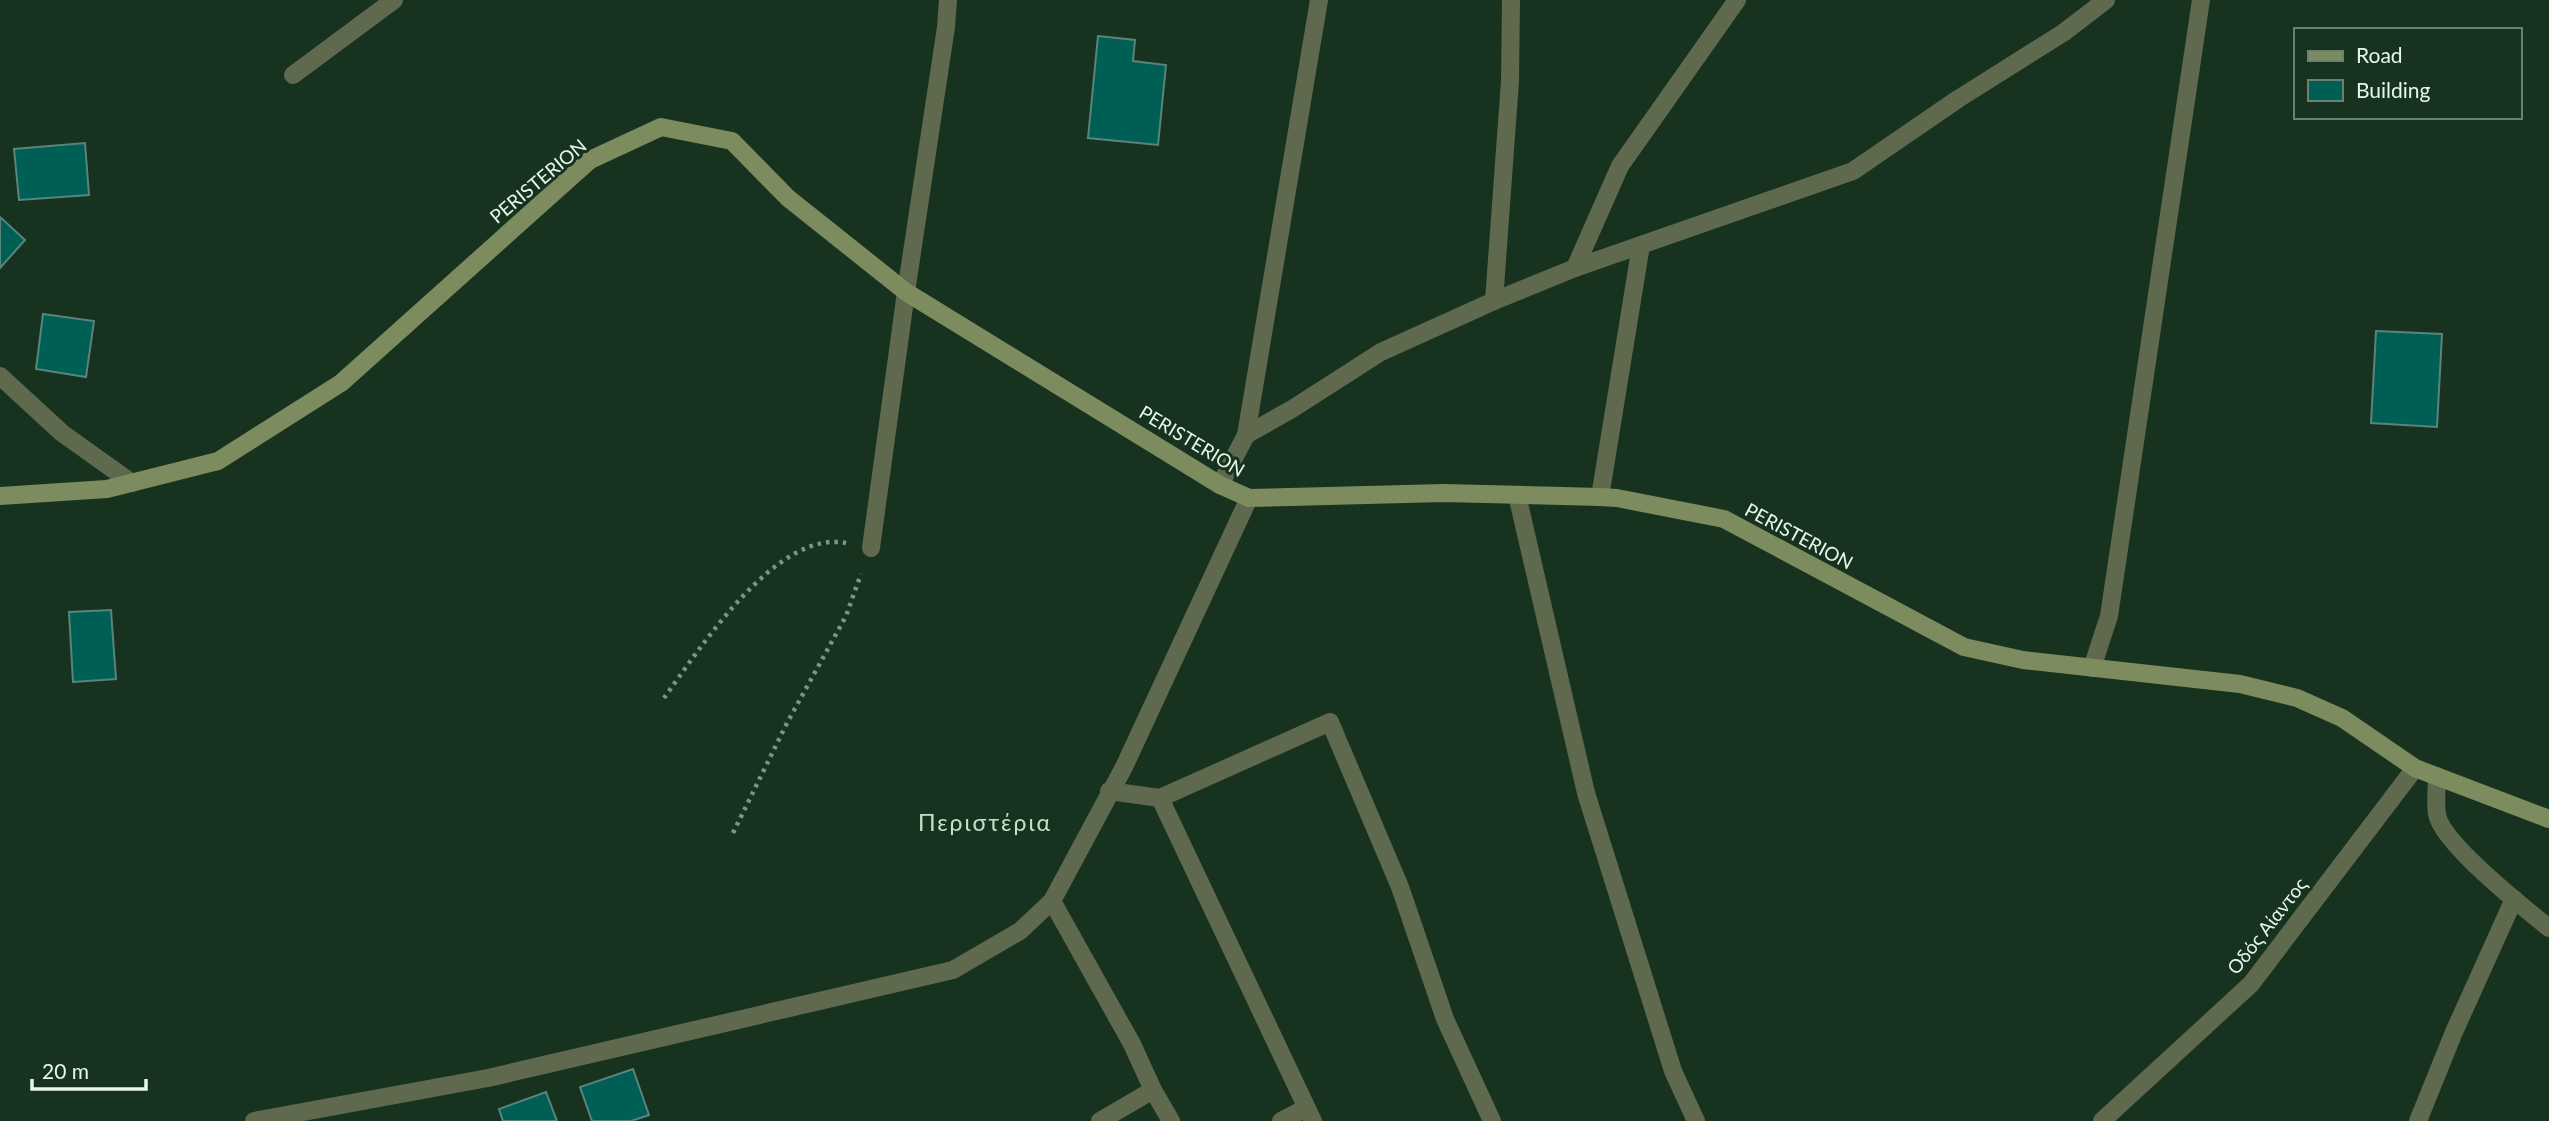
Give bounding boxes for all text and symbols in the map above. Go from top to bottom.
legend [2294,28,2521,119]
text: Road [2356,42,2403,67]
text: Building [2356,77,2431,102]
street label: PERISTERION [485,134,591,228]
street label: PERISTERION [1135,400,1249,481]
street label: PERISTERION [1741,497,1857,574]
district label: Περιστέρια [918,808,1052,836]
street label: Οδός Αίαντος [2222,873,2311,978]
scale bar [32,1048,145,1092]
text: 20 m [42,1058,89,1083]

